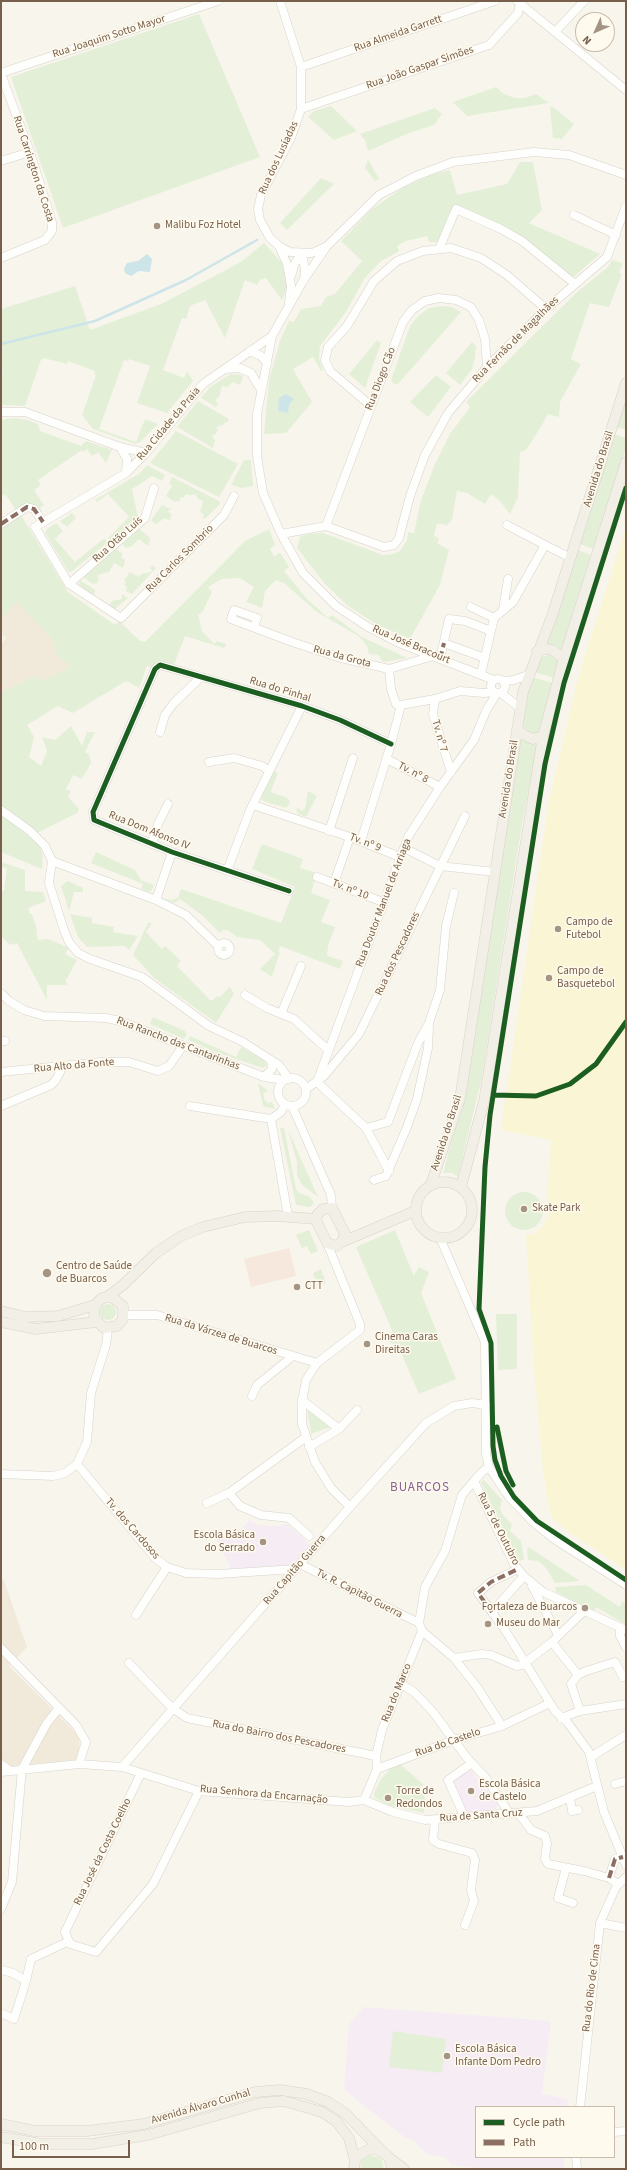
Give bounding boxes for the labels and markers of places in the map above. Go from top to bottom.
place label: Malibu Foz Hotel [165,219,241,233]
marker: Malibu Foz Hotel [152,221,162,231]
place label: Campo de Futebol [566,916,613,942]
marker: Campo de Futebol [553,924,563,934]
place label: Campo de Basquetebol [557,965,615,991]
marker: Campo de Basquetebol [544,973,554,983]
place label: Skate Park [532,1202,580,1216]
marker: Skate Park [519,1204,529,1214]
place label: Centro de Saúde de Buarcos [56,1260,132,1286]
marker: Centro de Saúde de Buarcos [41,1267,53,1279]
place label: CTT [305,1280,323,1294]
marker: CTT [292,1282,302,1292]
place label: Cinema Caras Direitas [375,1331,438,1357]
marker: Cinema Caras Direitas [362,1339,372,1349]
place label: Escola Básica do Serrado [194,1529,255,1555]
marker: Escola Básica do Serrado [258,1537,268,1547]
place label: Fortaleza de Buarcos [482,1601,577,1615]
marker: Fortaleza de Buarcos [580,1603,590,1613]
place label: Museu do Mar [496,1617,560,1631]
marker: Museu do Mar [483,1619,493,1629]
place label: Escola Básica de Castelo [479,1778,540,1804]
place label: Torre de Redondos [396,1785,442,1811]
marker: Escola Básica de Castelo [466,1786,476,1796]
marker: Torre de Redondos [383,1793,393,1803]
place label: Escola Básica Infante Dom Pedro [455,2043,541,2069]
marker: Escola Básica Infante Dom Pedro [442,2051,452,2061]

